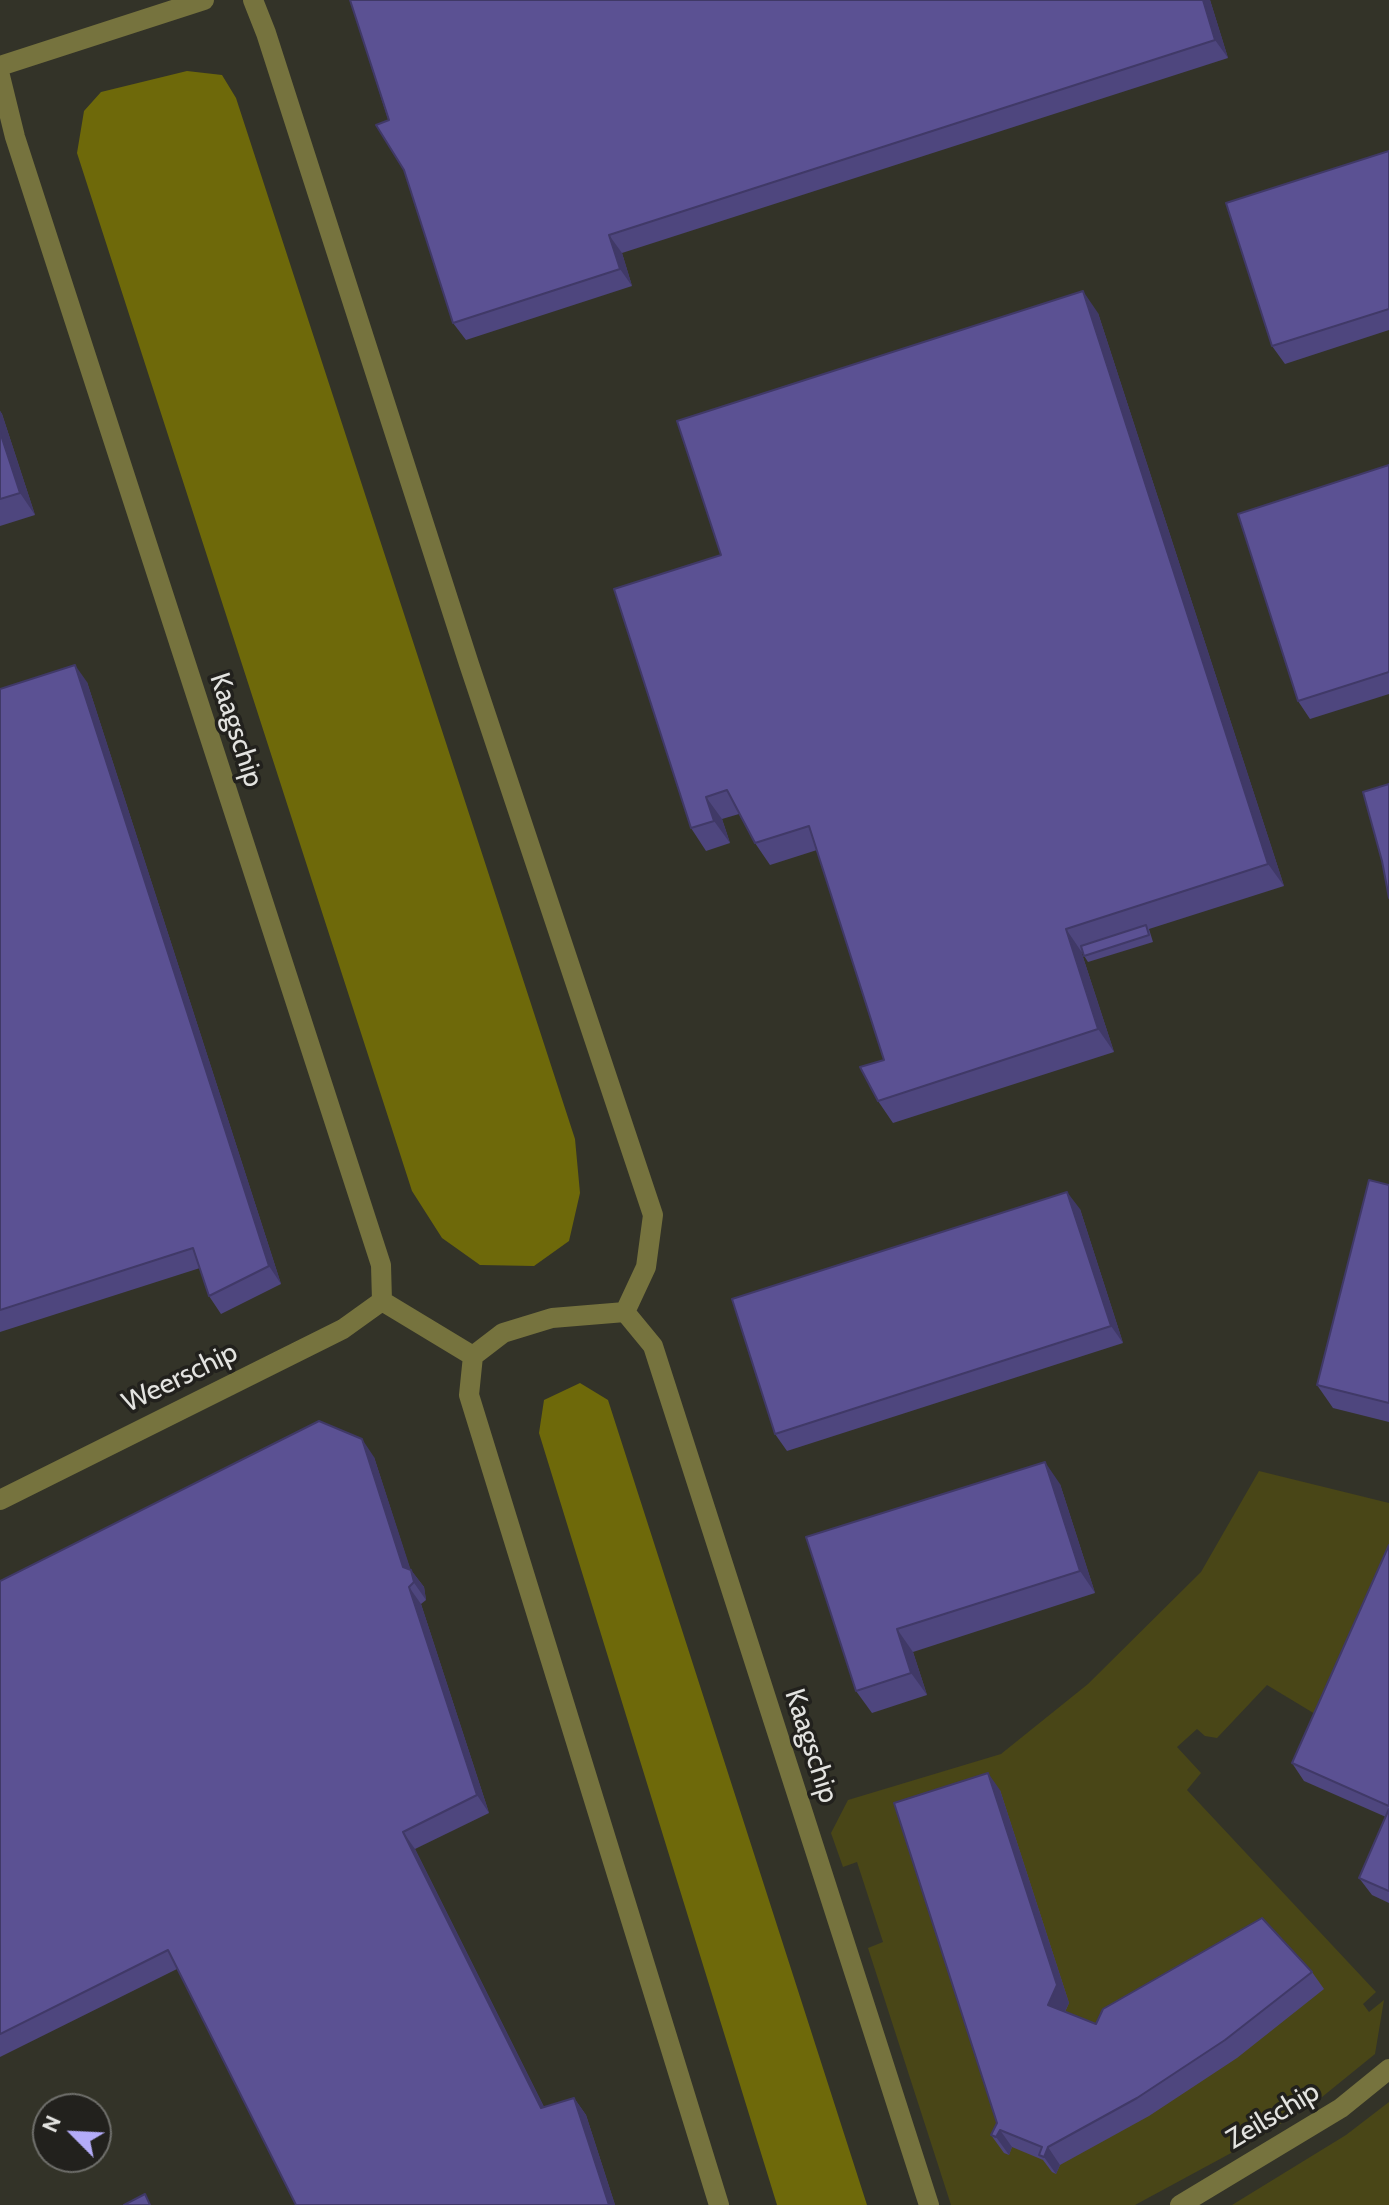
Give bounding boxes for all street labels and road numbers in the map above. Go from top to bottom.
street label: Kaagschip [202,669,270,791]
street label: Weerschip [117,1336,243,1420]
street label: Kaagschip [777,1685,845,1807]
street label: Zeilschip [1220,2075,1326,2157]

